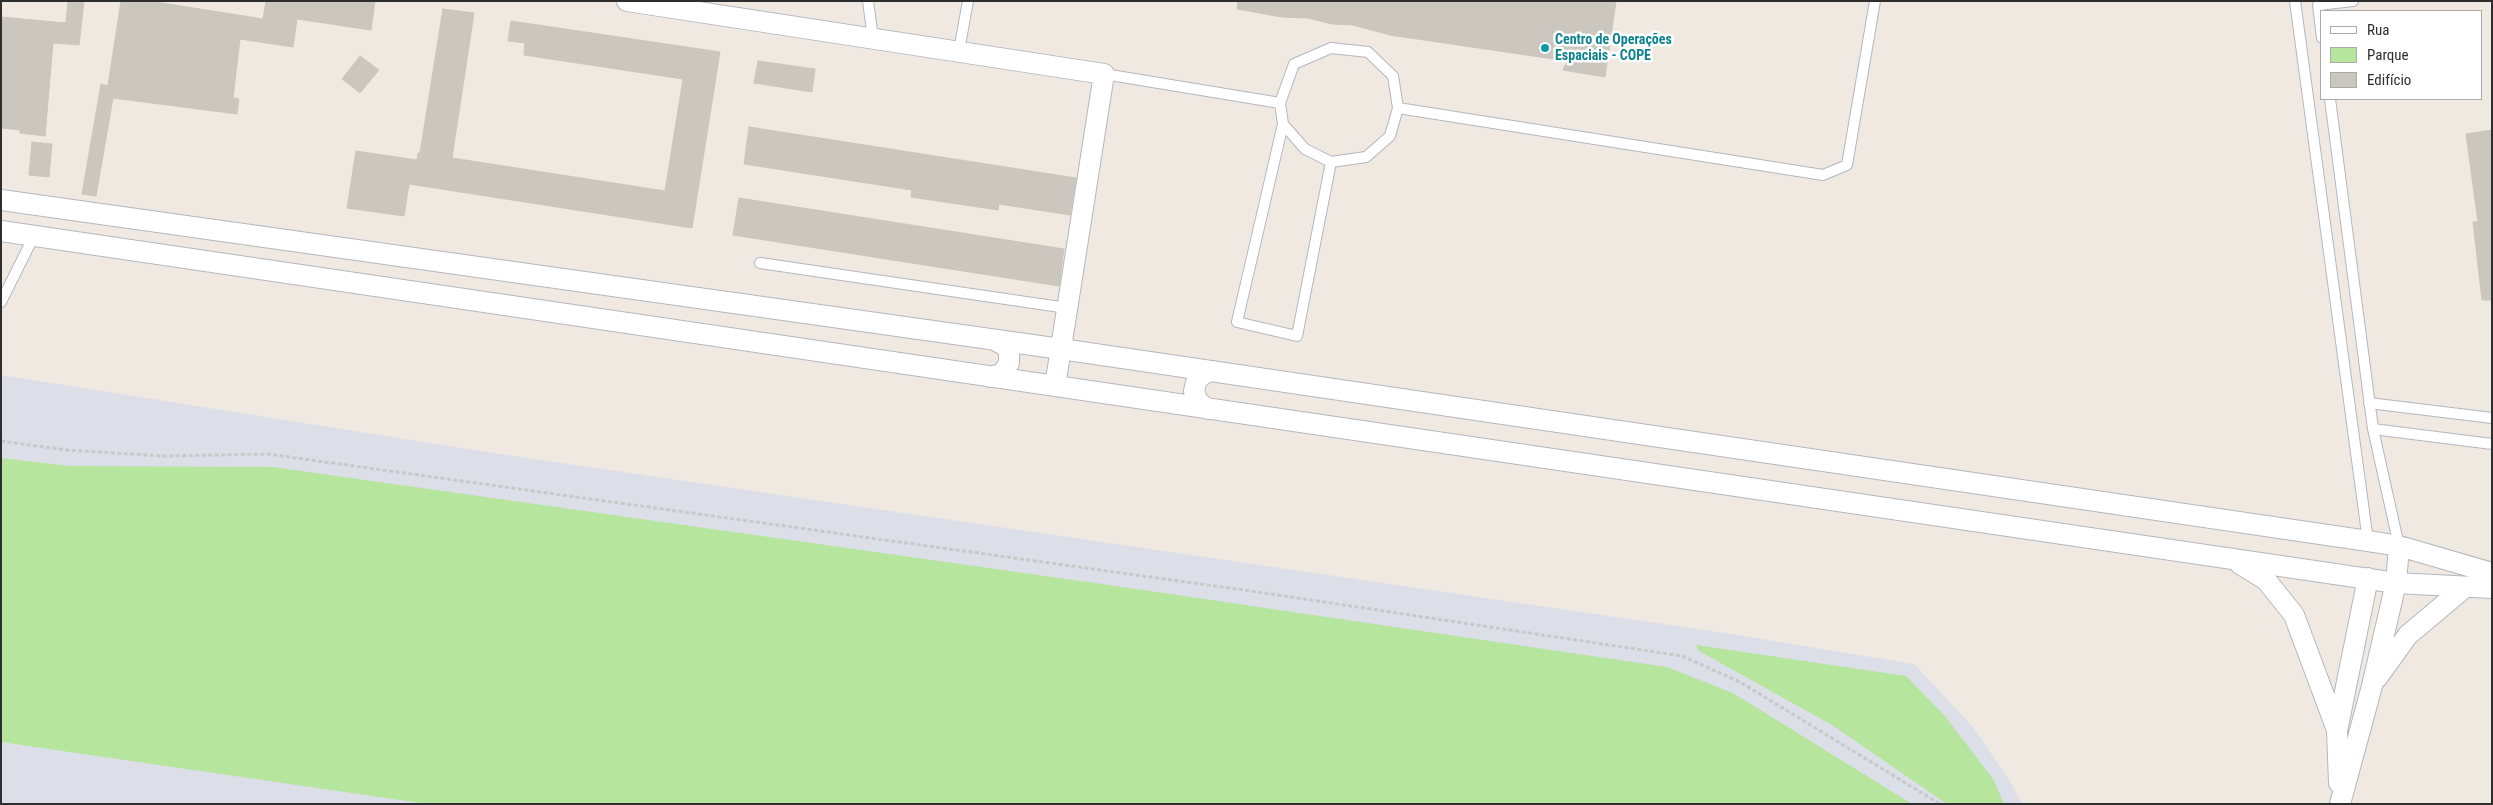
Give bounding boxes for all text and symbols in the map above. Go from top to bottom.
legend [2320,10,2483,100]
text: Rua [2367,21,2389,39]
place label: Centro de Operações Espaciais - COPE [1555,32,1672,64]
marker: Centro de Operações Espaciais - COPE [1539,42,1551,54]
text: Parque [2367,46,2409,64]
text: Edifício [2367,71,2411,89]

